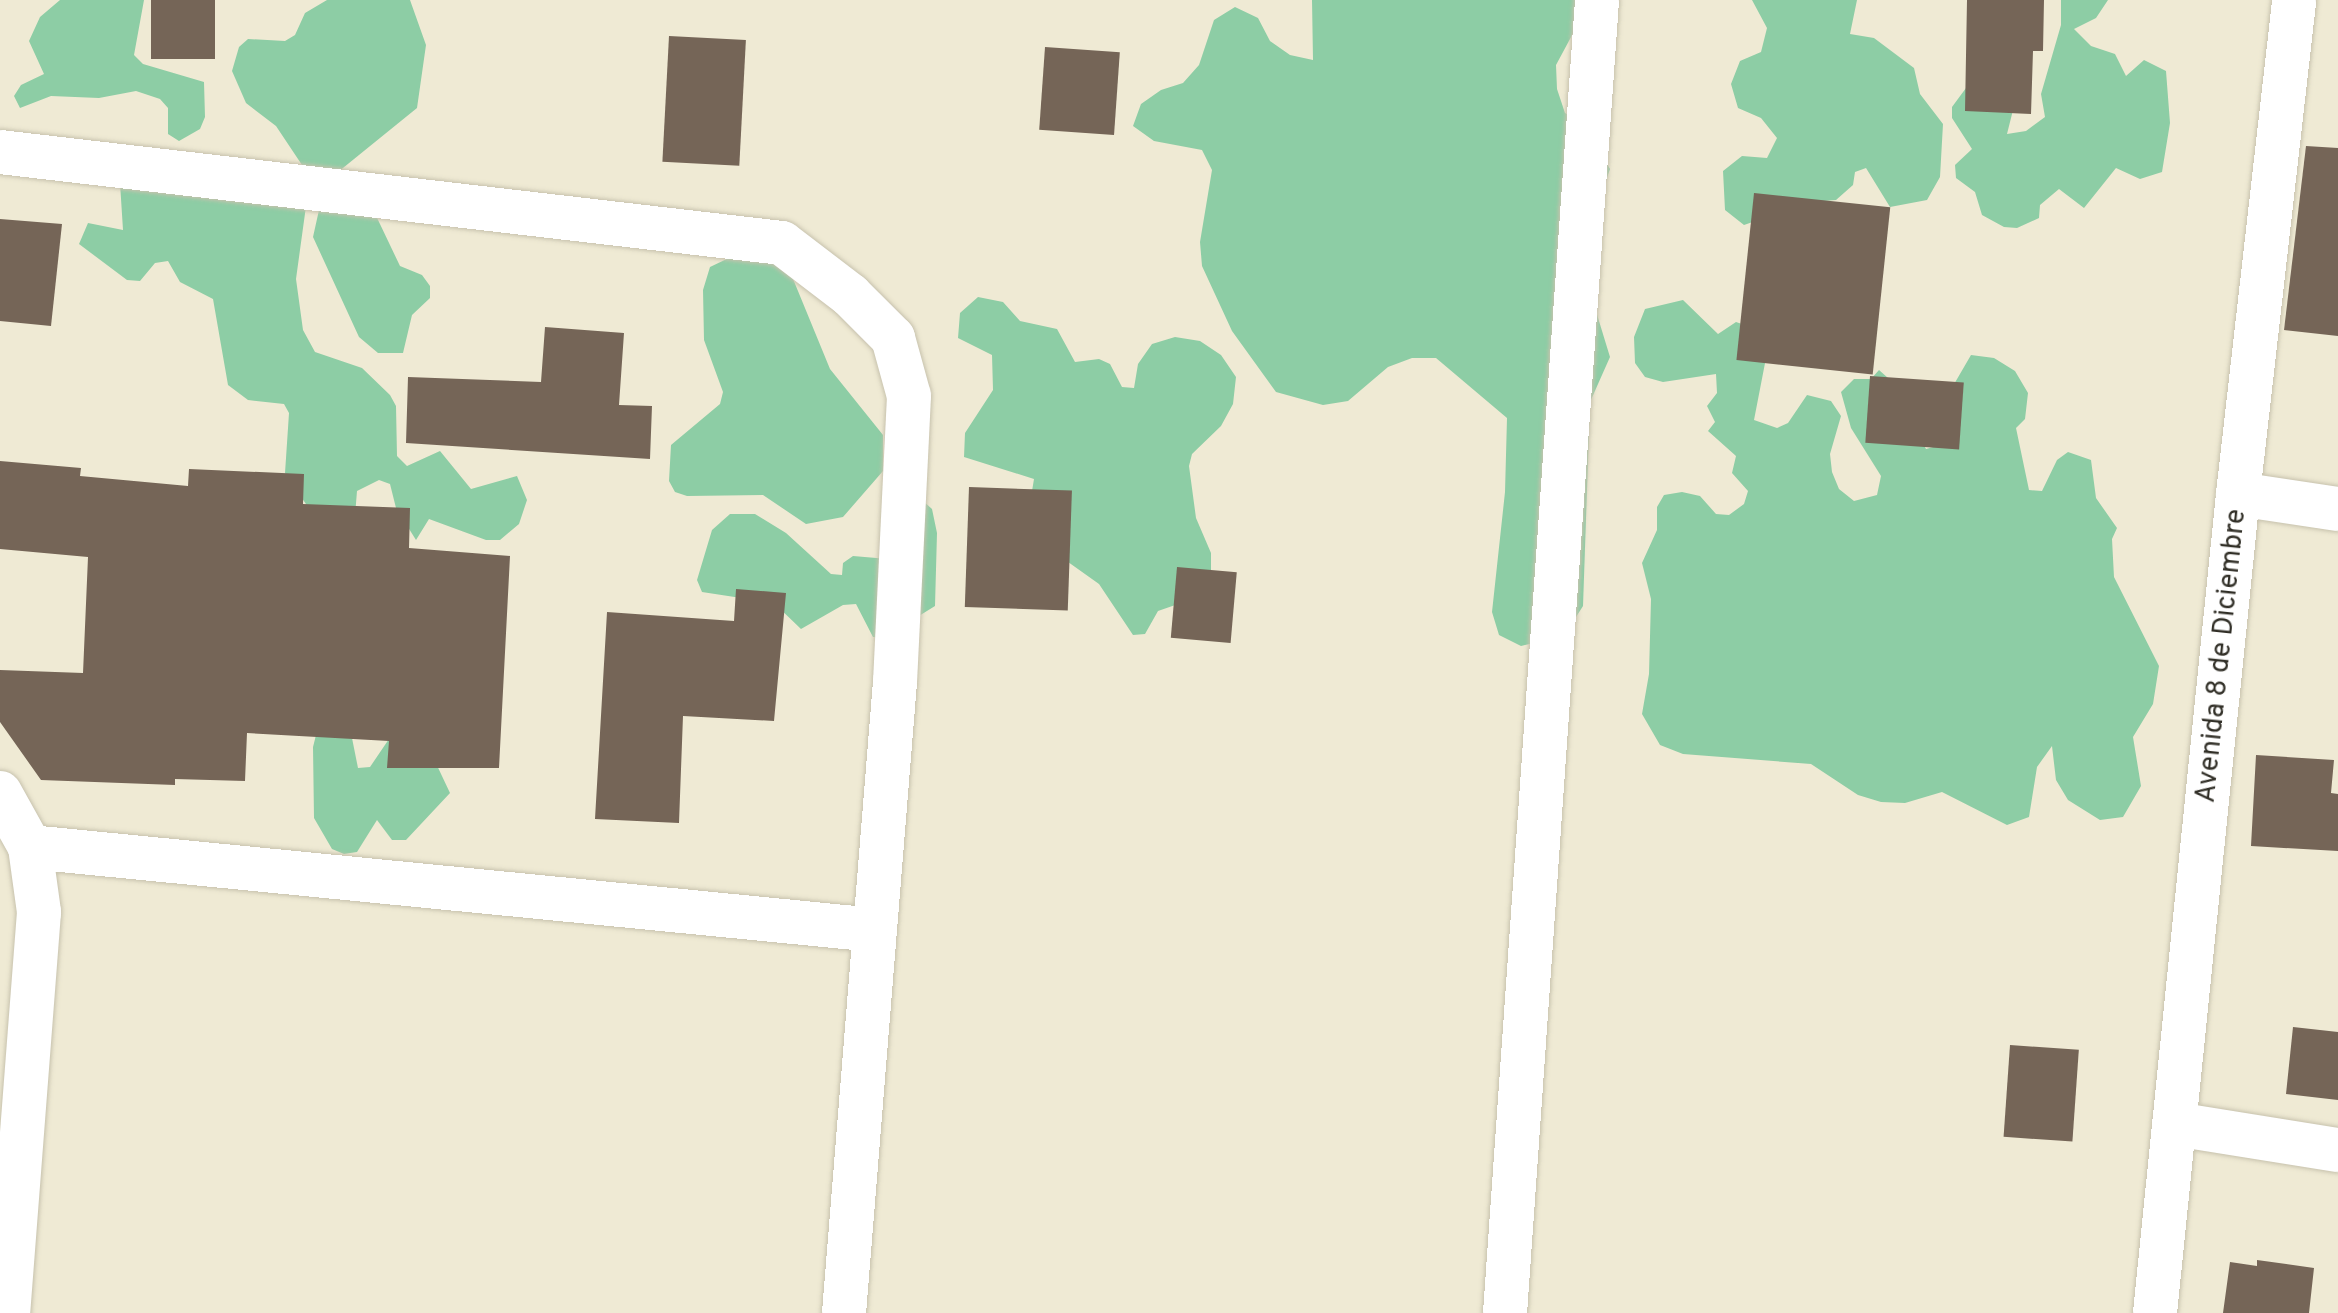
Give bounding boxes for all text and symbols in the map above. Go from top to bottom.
street label: Avenida 8 de Diciembre [2190,507,2254,805]

